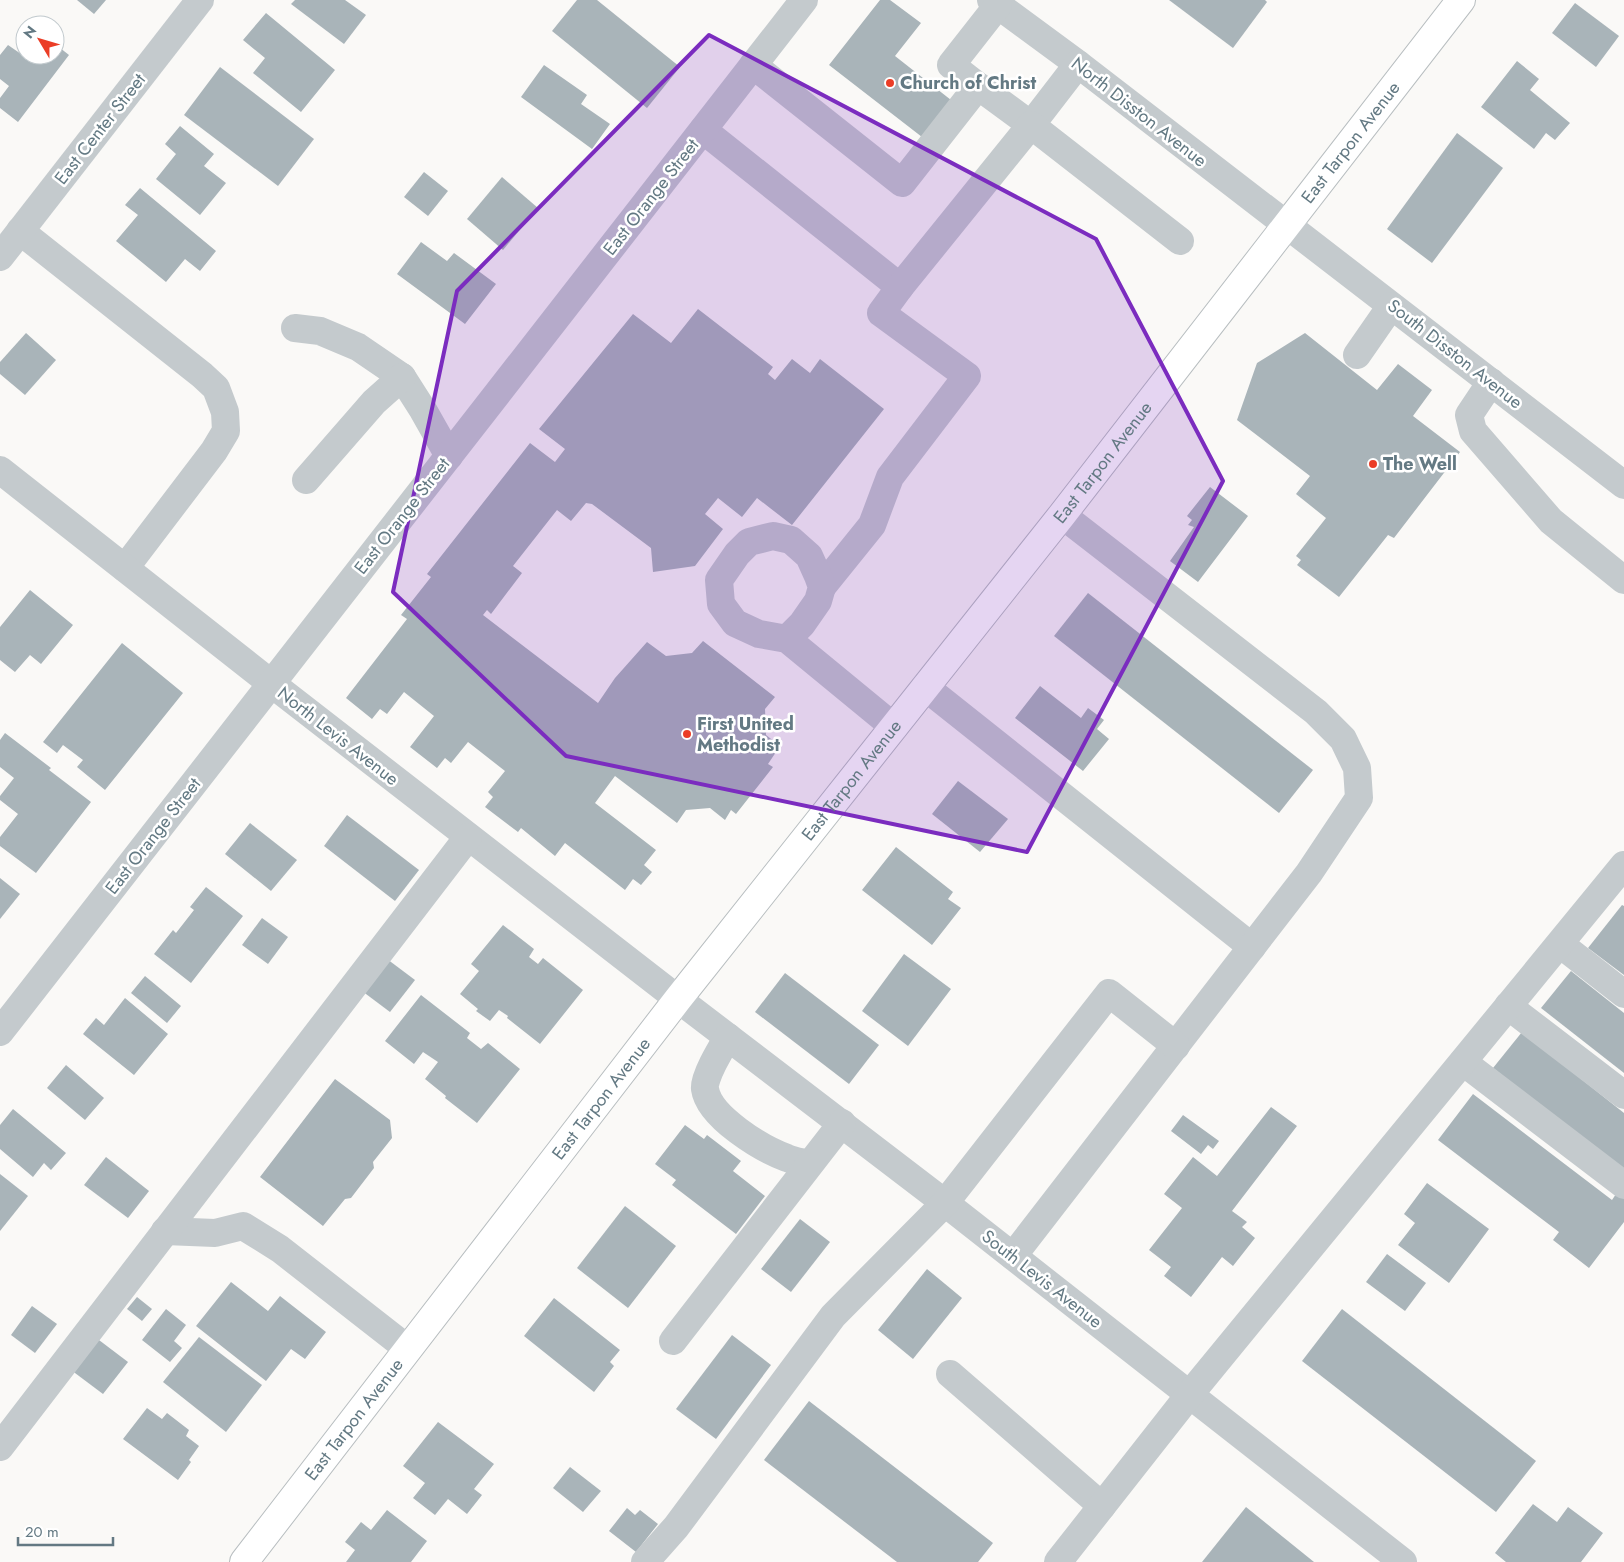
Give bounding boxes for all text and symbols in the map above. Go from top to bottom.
north arrow [15,15,65,65]
text: N [18,21,41,43]
street label: North Disston Avenue [1066,51,1212,173]
street label: East Center Street [48,67,152,190]
place label: Church of Christ [900,70,1037,96]
street label: East Tarpon Avenue [1295,76,1406,209]
marker: Church of Christ [884,77,896,89]
street label: East Orange Street [597,133,705,261]
street label: South Disston Avenue [1382,293,1528,415]
street label: East Tarpon Avenue [1047,396,1158,529]
place label: The Well [1383,451,1457,477]
street label: East Orange Street [348,452,456,580]
marker: The Well [1367,458,1379,470]
street label: North Levis Avenue [272,680,404,792]
place label: First United Methodist [697,711,794,758]
street label: East Tarpon Avenue [795,714,908,846]
marker: First United Methodist [681,728,693,740]
street label: East Orange Street [99,772,207,900]
street label: East Tarpon Avenue [546,1032,657,1165]
street label: South Levis Avenue [976,1224,1108,1334]
street label: East Tarpon Avenue [298,1353,409,1486]
scale bar [18,1514,112,1546]
text: 20 m [25,1521,59,1543]

